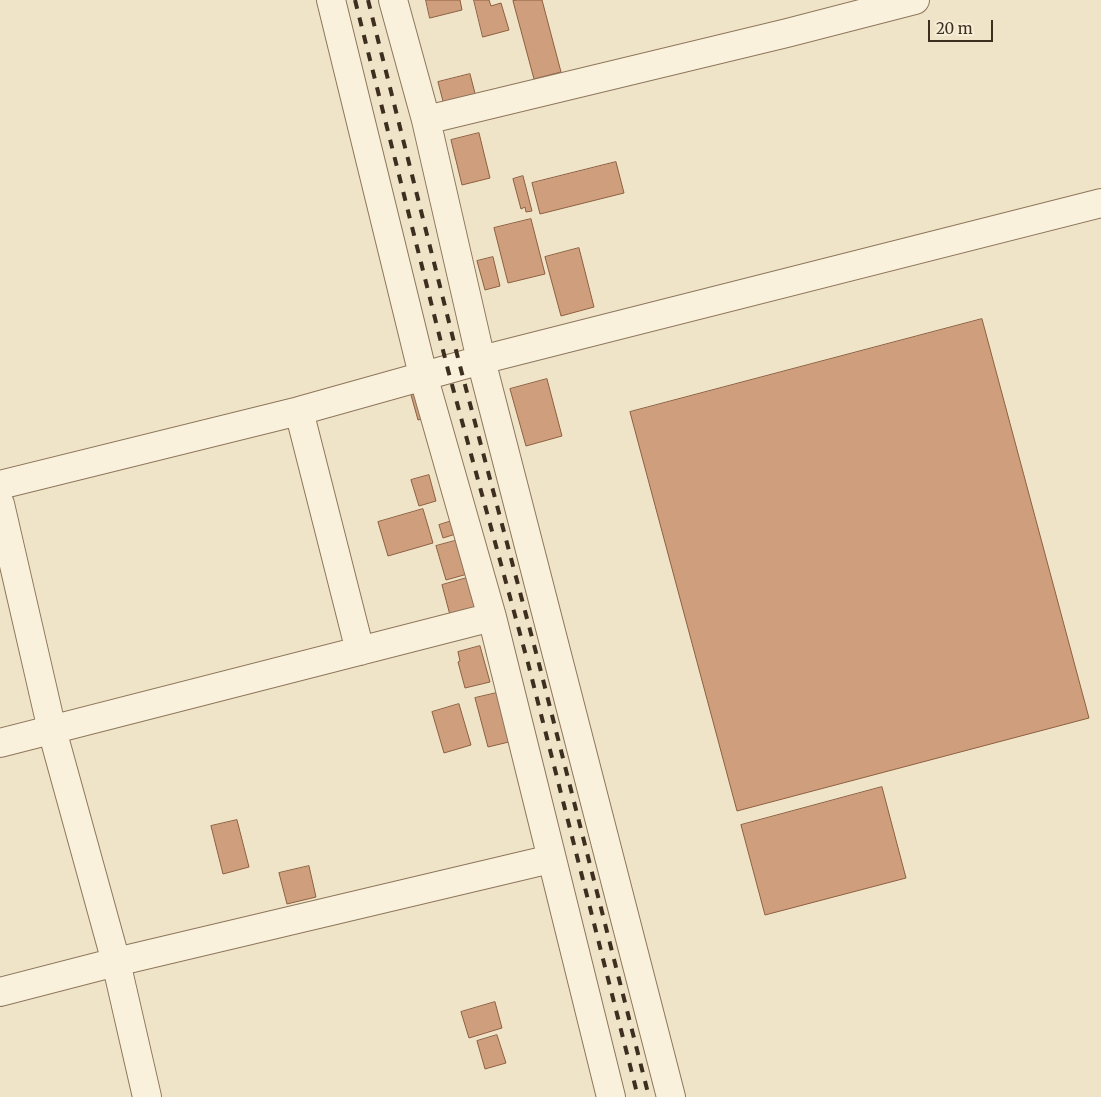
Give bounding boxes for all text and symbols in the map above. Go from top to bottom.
scale bar [931,10,996,42]
text: 20 m [936,19,973,38]

